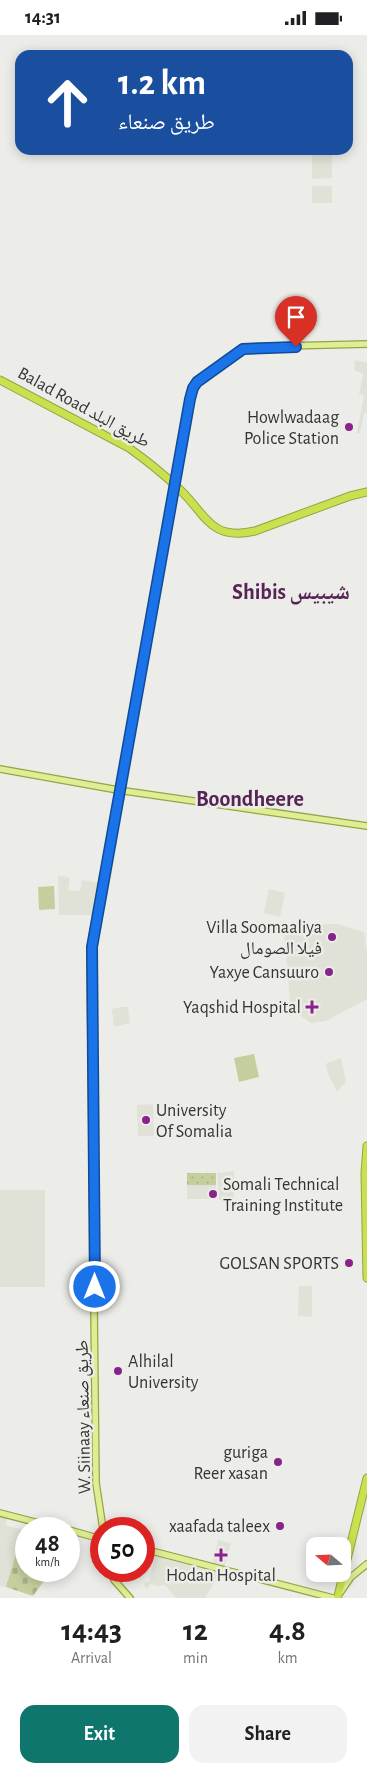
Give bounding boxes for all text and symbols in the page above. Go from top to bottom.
text: 14:31 [25,8,61,27]
text: 1.2 km [118,66,206,101]
icon: ahead [35,70,100,135]
text: طريق صنعاء [118,111,215,133]
pin [275,296,317,347]
icon: arrive [282,303,310,331]
street label: Balad Road طريق البلد [14,364,153,452]
place label: Howlwadaag Police Station [244,409,339,448]
marker: Howlwadaag Police Station [343,421,355,433]
district label: Shibis شيبيس [232,581,350,605]
district label: Boondheere [196,788,304,810]
place label: Villa Soomaaliya فيلا الصومال [206,919,322,959]
marker: Villa Soomaaliya فيلا الصومال [326,931,338,943]
place label: Yaxye Cansuuro [210,964,319,982]
marker: Yaxye Cansuuro [323,966,335,978]
place label: Yaqshid Hospital [183,999,301,1017]
marker: Yaqshid Hospital [305,1000,319,1014]
place label: University Of Somalia [156,1102,232,1141]
marker: University Of Somalia [140,1114,152,1126]
place label: Somali Technical Training Institute [223,1176,343,1215]
marker: Somali Technical Training Institute [207,1188,219,1200]
place label: GOLSAN SPORTS [219,1255,339,1273]
marker: GOLSAN SPORTS [343,1257,355,1269]
position arrow [68,1260,120,1312]
street label: W. Siinaay طريق صنعاء [74,1340,95,1494]
place label: Alhilal University [128,1353,199,1392]
marker: Alhilal University [112,1365,124,1377]
place label: guriga Reer xasan [193,1444,268,1483]
marker: guriga Reer xasan [272,1456,284,1468]
speed limit sign: 50 [90,1517,155,1582]
place label: xaafada taleex [169,1518,270,1536]
marker: xaafada taleex [274,1520,286,1532]
text: 48 [35,1531,60,1556]
north arrow [306,1537,351,1583]
map controls [306,1537,351,1582]
marker: Hodan Hospital [214,1548,228,1562]
text: km/h [35,1556,60,1568]
place label: Hodan Hospital [166,1567,276,1585]
text: 14:43 [61,1616,122,1646]
text: 12 [183,1616,208,1646]
text: 4.8 [269,1616,306,1646]
text: Arrival [71,1650,112,1666]
text: min [183,1650,208,1666]
text: km [277,1650,298,1666]
button: Exit [20,1705,179,1763]
button: Share [189,1705,347,1763]

